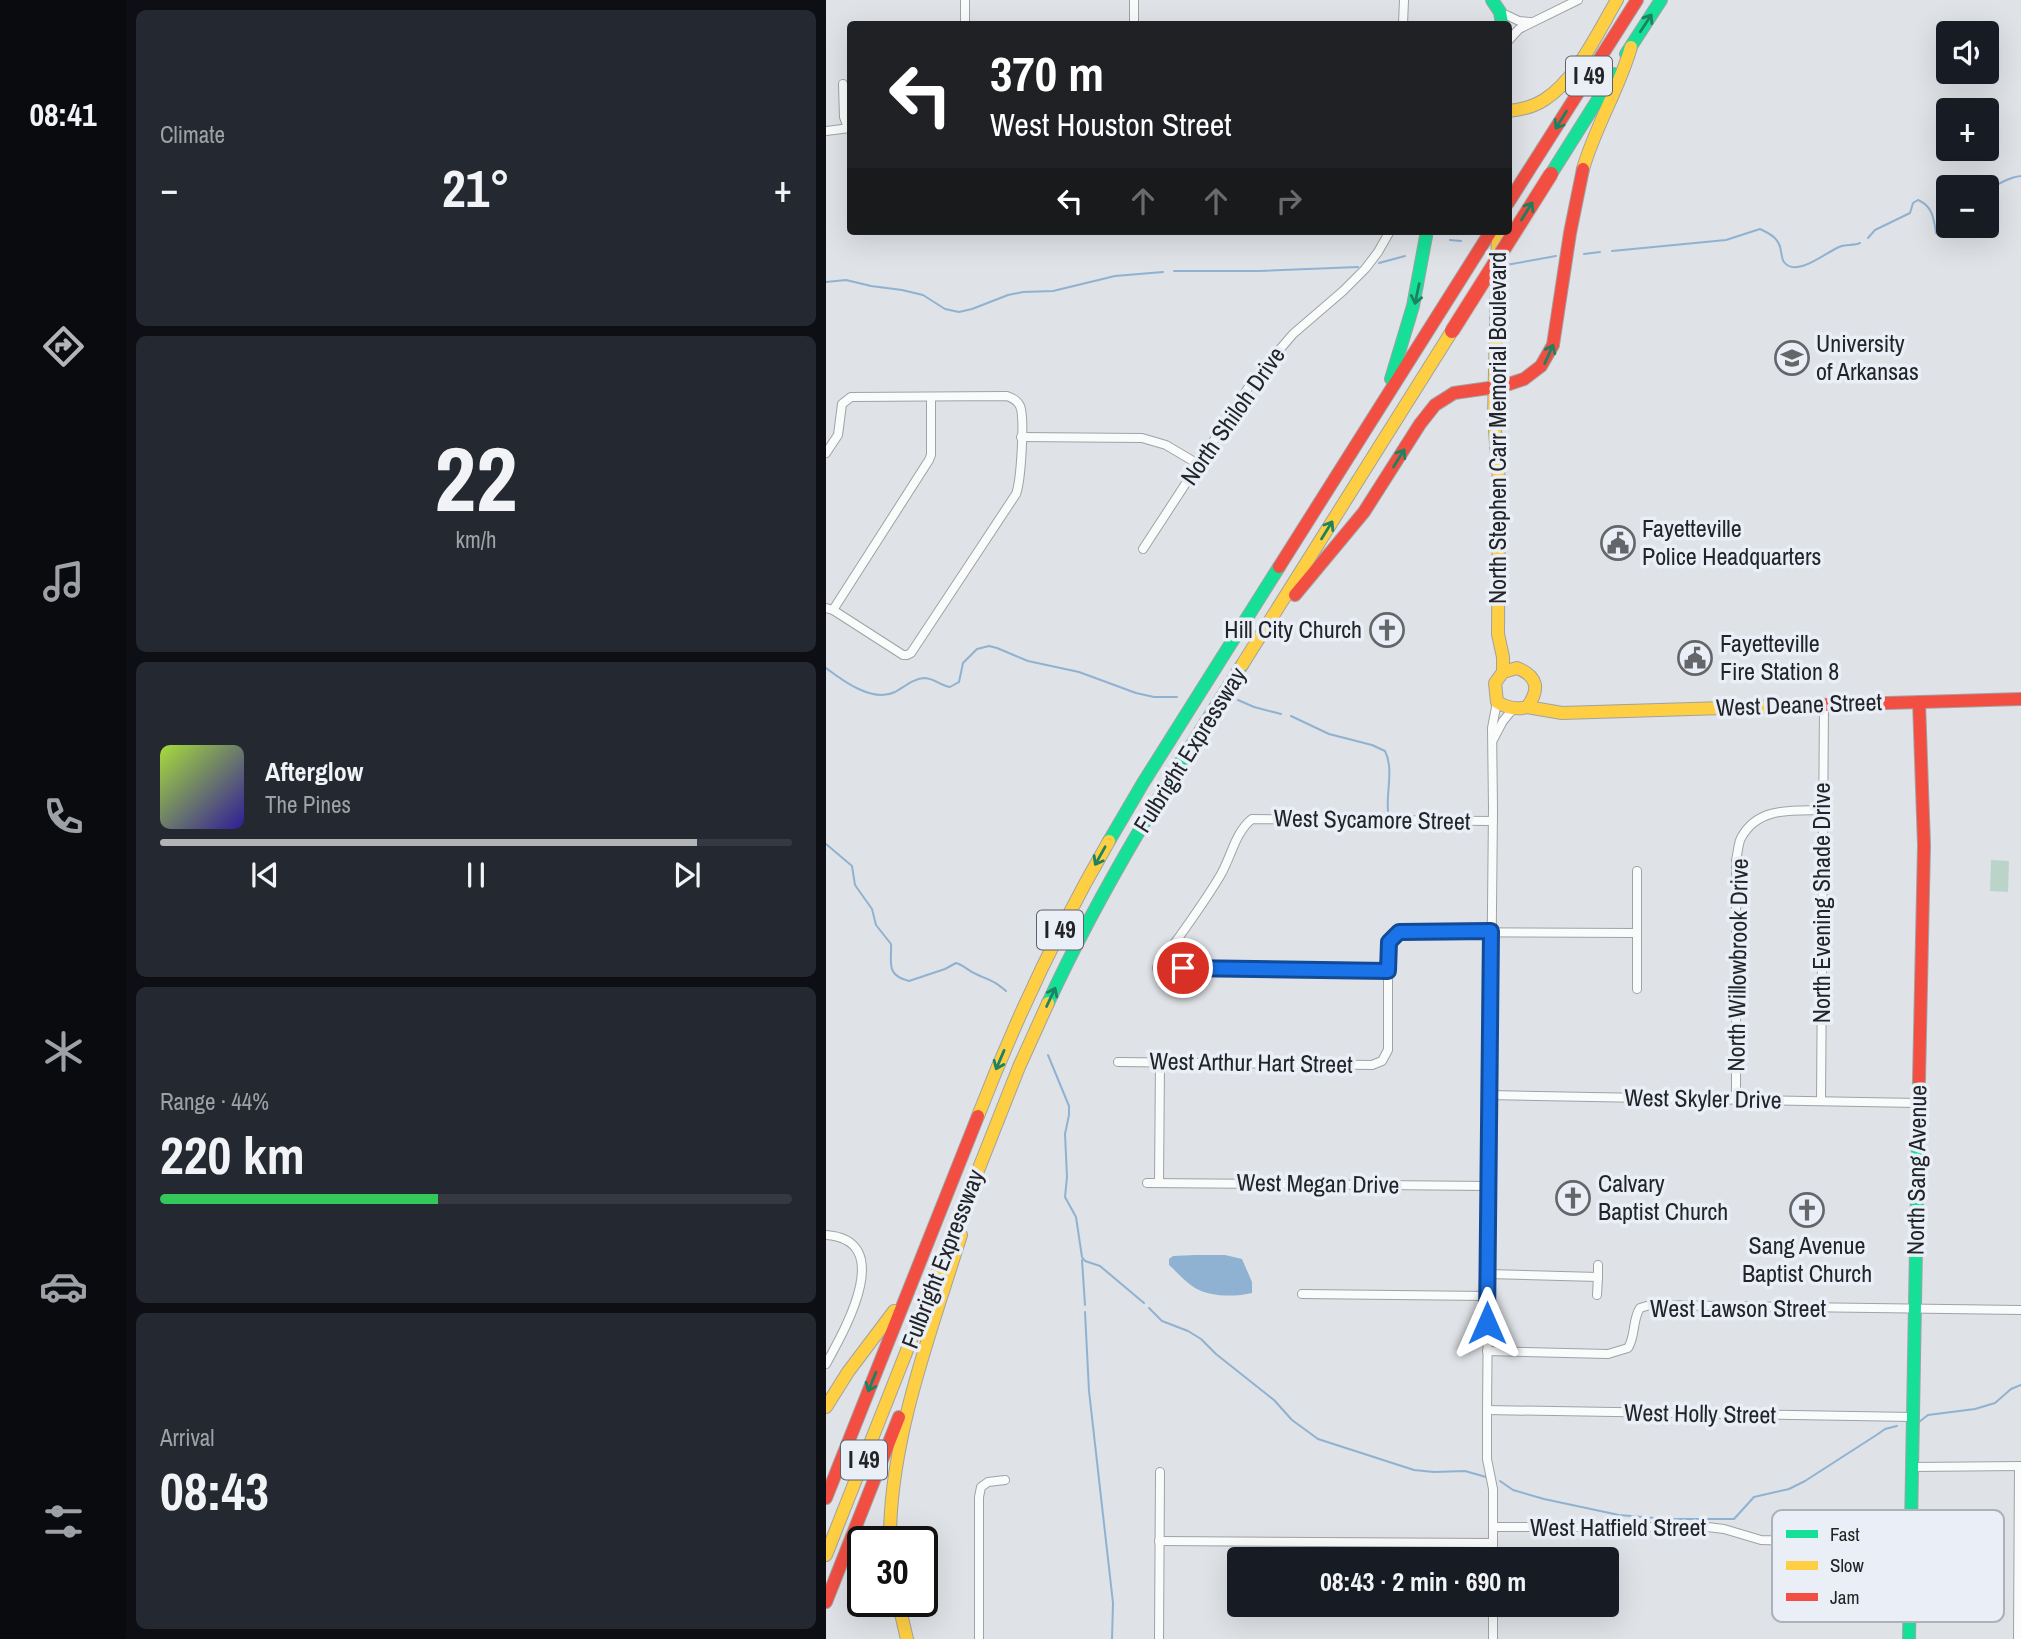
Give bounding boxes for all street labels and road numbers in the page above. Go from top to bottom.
road number: I 49 [1566,57,1612,96]
street label: North Stephen Carr Memorial Boulevard [1481,252,1513,604]
street label: North Shiloh Drive [1173,340,1292,491]
street label: Fulbright Expressway [1125,661,1253,838]
street label: West Deane Street [1715,685,1883,723]
street label: North Evening Shade Drive [1805,783,1837,1023]
street label: West Sycamore Street [1273,801,1471,837]
street label: North Willowbrook Drive [1719,858,1755,1072]
road number: I 49 [1037,911,1083,950]
street label: West Arthur Hart Street [1149,1044,1353,1080]
street label: West Skyler Drive [1624,1081,1782,1115]
street label: North Sang Avenue [1899,1085,1933,1255]
street label: Fulbright Expressway [893,1164,991,1353]
street label: West Megan Drive [1236,1166,1400,1200]
street label: West Lawson Street [1650,1292,1826,1324]
street label: West Holly Street [1624,1396,1777,1430]
road number: I 49 [841,1441,887,1480]
street label: West Hatfield Street [1530,1511,1706,1543]

